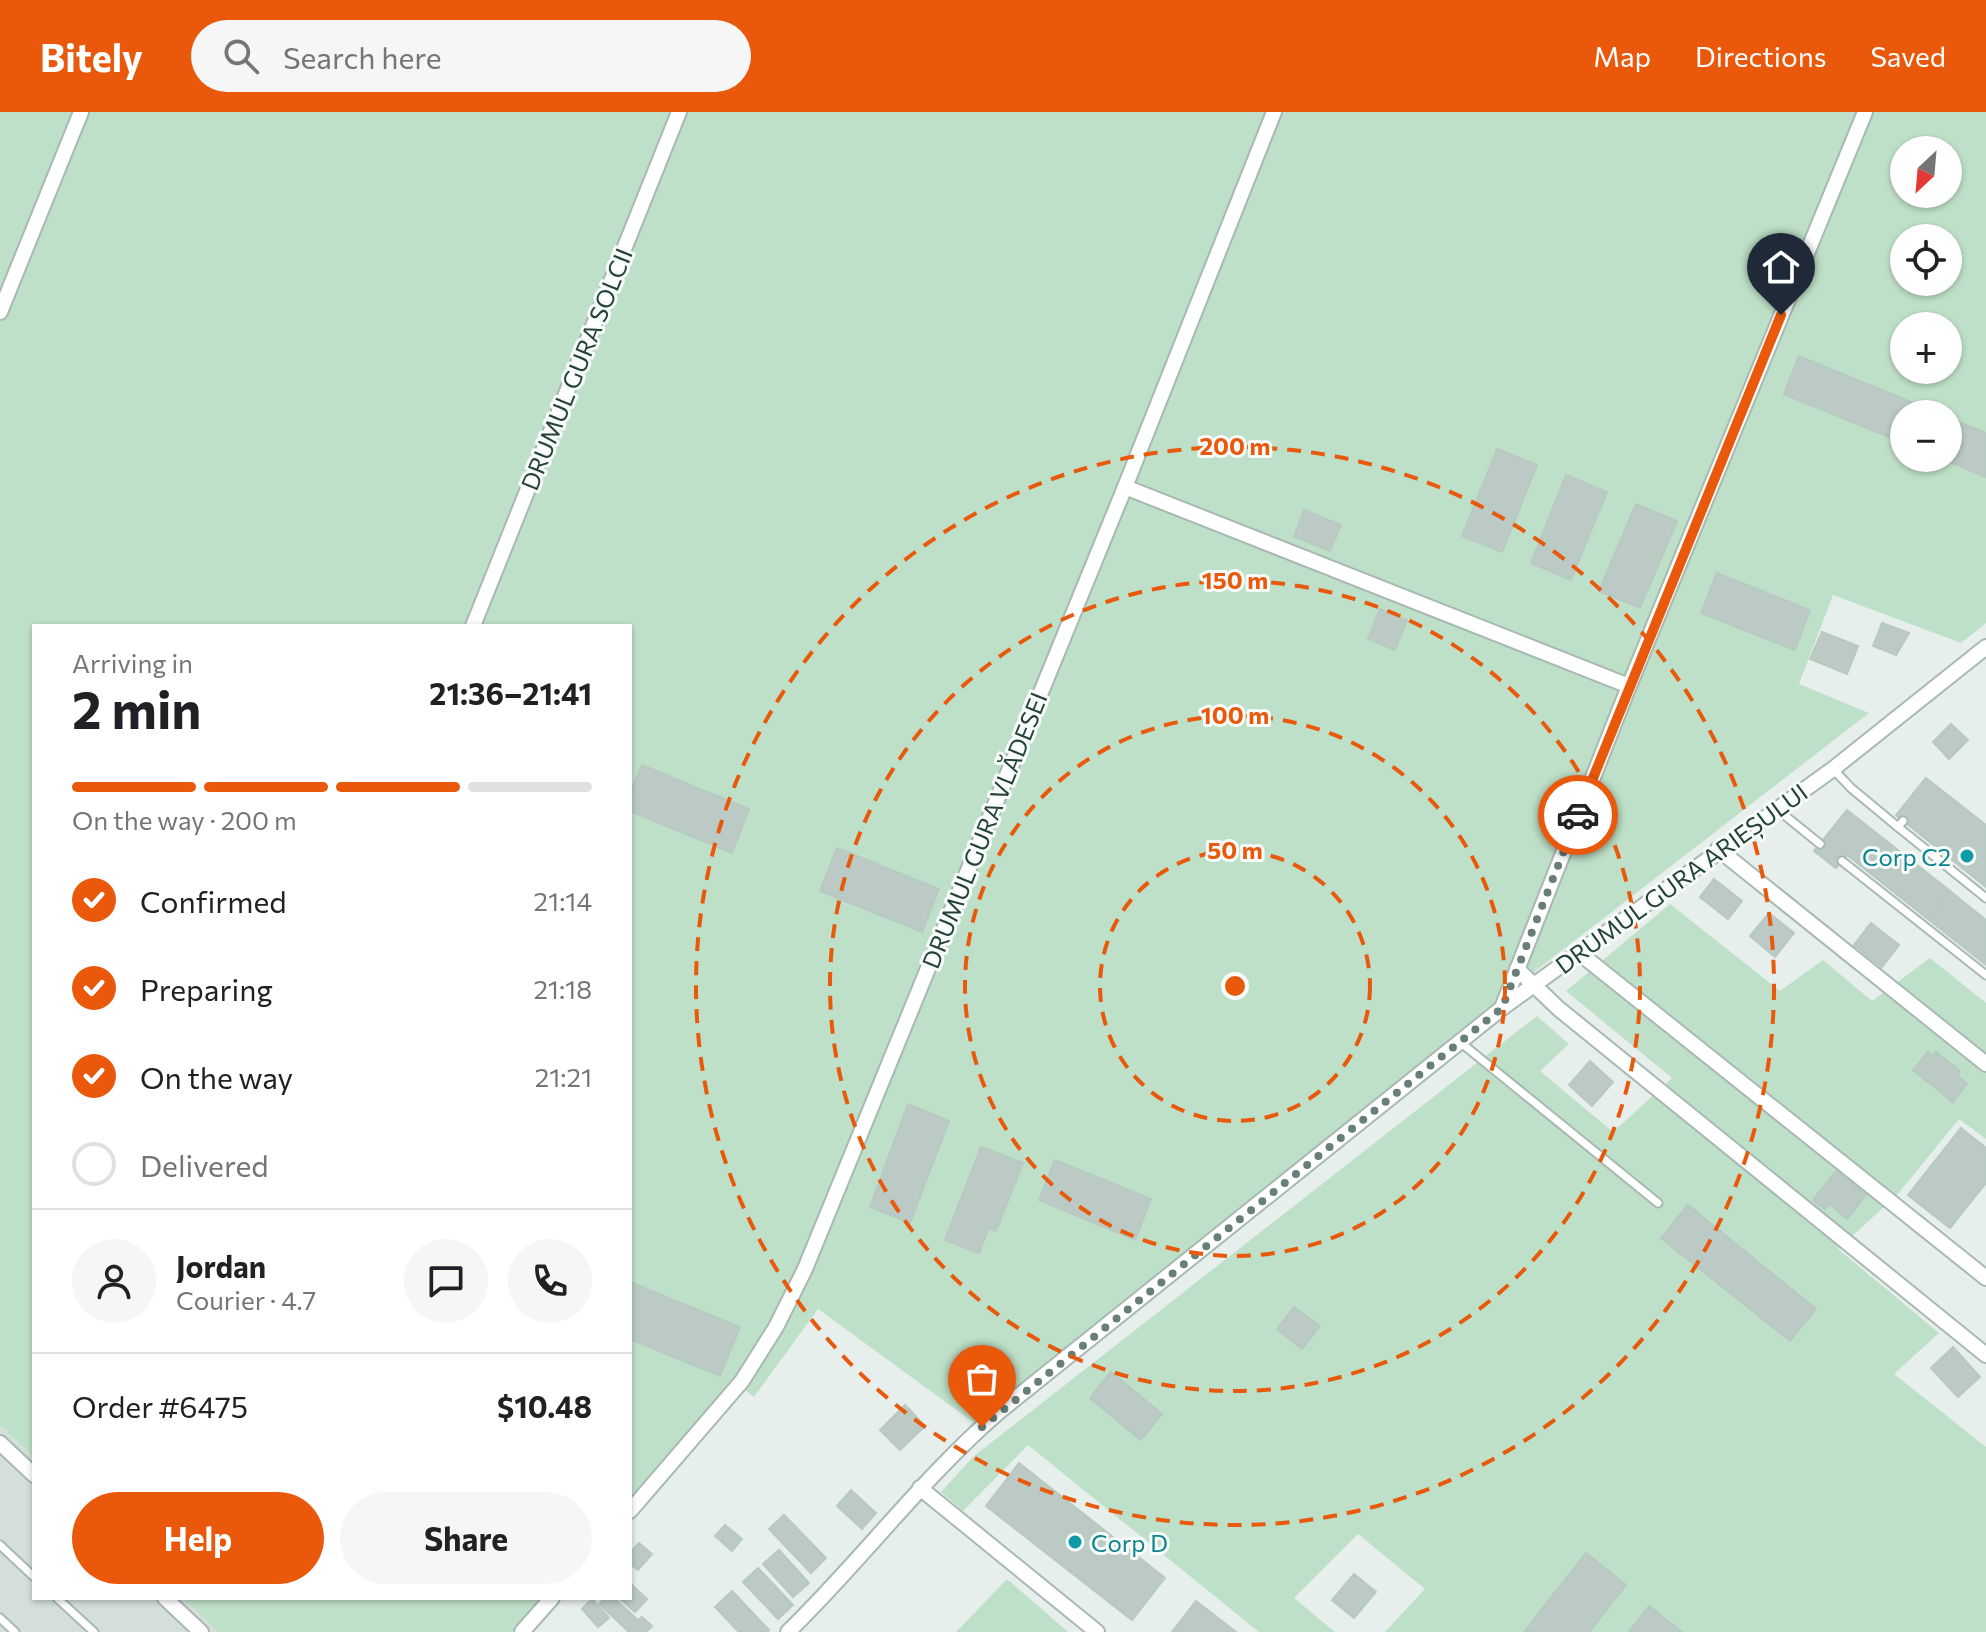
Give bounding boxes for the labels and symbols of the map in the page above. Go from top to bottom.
north arrow [1890,136,1962,208]
pin [1747,233,1815,315]
street label: DRUMUL GURA SOLCII [514,244,638,494]
text: 200 m [1200,431,1270,460]
text: 150 m [1202,565,1268,594]
street label: DRUMUL GURA VLĂDESEI [915,688,1053,972]
text: 100 m [1201,700,1269,729]
courier [1538,775,1618,855]
street label: DRUMUL GURA ARIEȘULUI [1549,777,1814,981]
text: 50 m [1207,835,1263,864]
place label: Corp C2 [1862,842,1951,871]
marker: Corp C2 [1958,847,1976,865]
centre of rings [1221,972,1249,1000]
pin [948,1345,1016,1427]
place label: Corp D [1091,1528,1168,1557]
marker: Corp D [1066,1533,1084,1551]

